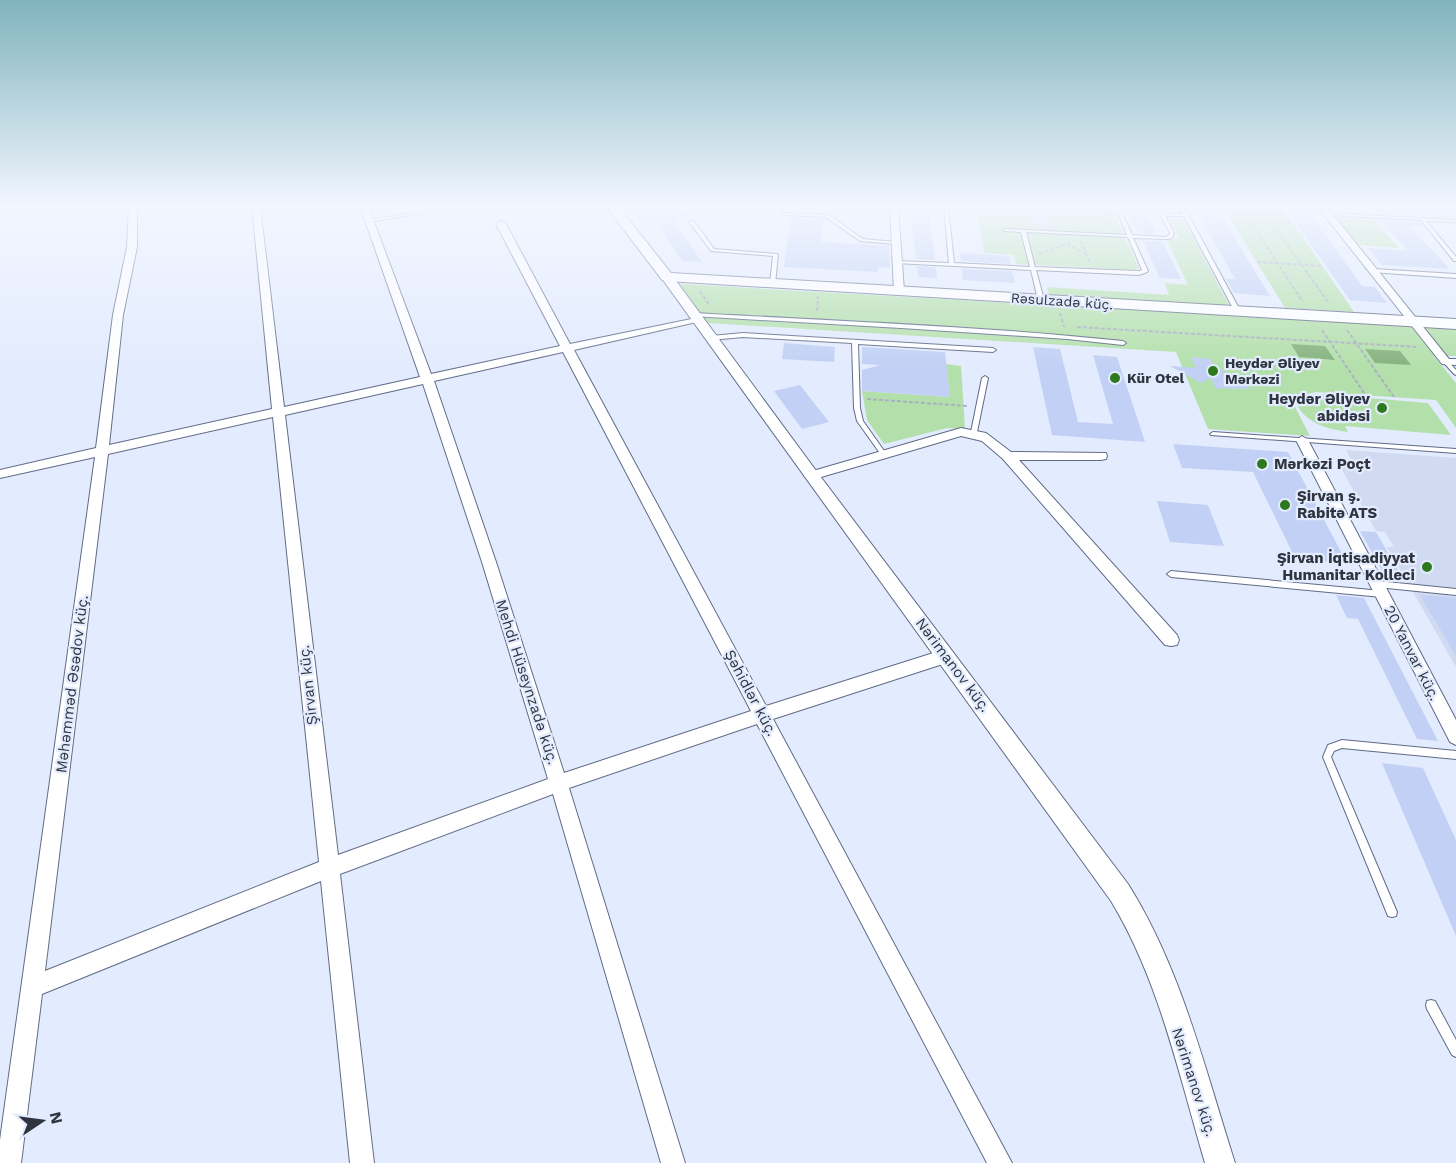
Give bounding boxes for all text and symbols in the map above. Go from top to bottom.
street label: Rəsulzadə küç. [1010,289,1114,313]
place label: Heydər Əliyev Mərkəzi [1225,355,1320,387]
marker: Heydər Əliyev Mərkəzi [1206,364,1220,378]
place label: Kür Otel [1127,370,1185,386]
marker: Kür Otel [1108,371,1122,385]
place label: Heydər Əliyev abidəsi [1269,390,1371,425]
marker: Heydər Əliyev abidəsi [1375,401,1389,415]
place label: Mərkəzi Poçt [1274,455,1371,473]
marker: Mərkəzi Poçt [1255,457,1269,471]
place label: Şirvan ş. Rabitə ATS [1297,487,1378,522]
marker: Şirvan ş. Rabitə ATS [1278,498,1292,512]
place label: Şirvan İqtisadiyyat Humanitar Kolleci [1277,549,1415,584]
marker: Şirvan İqtisadiyyat Humanitar Kolleci [1420,560,1434,574]
street label: Məhəmməd Əsədov küç. [52,594,92,774]
street label: Mehdi Hüseynzadə küç. [492,597,562,767]
street label: 20 Yanvar küç. [1380,602,1444,704]
street label: Nərimanov küç. [912,614,994,716]
street label: Şirvan küç. [295,644,321,726]
street label: Şəhidlər küç. [721,647,781,739]
street label: Nərimanov küç. [1168,1025,1220,1139]
north arrow [12,1091,72,1151]
text: N [46,1110,67,1126]

